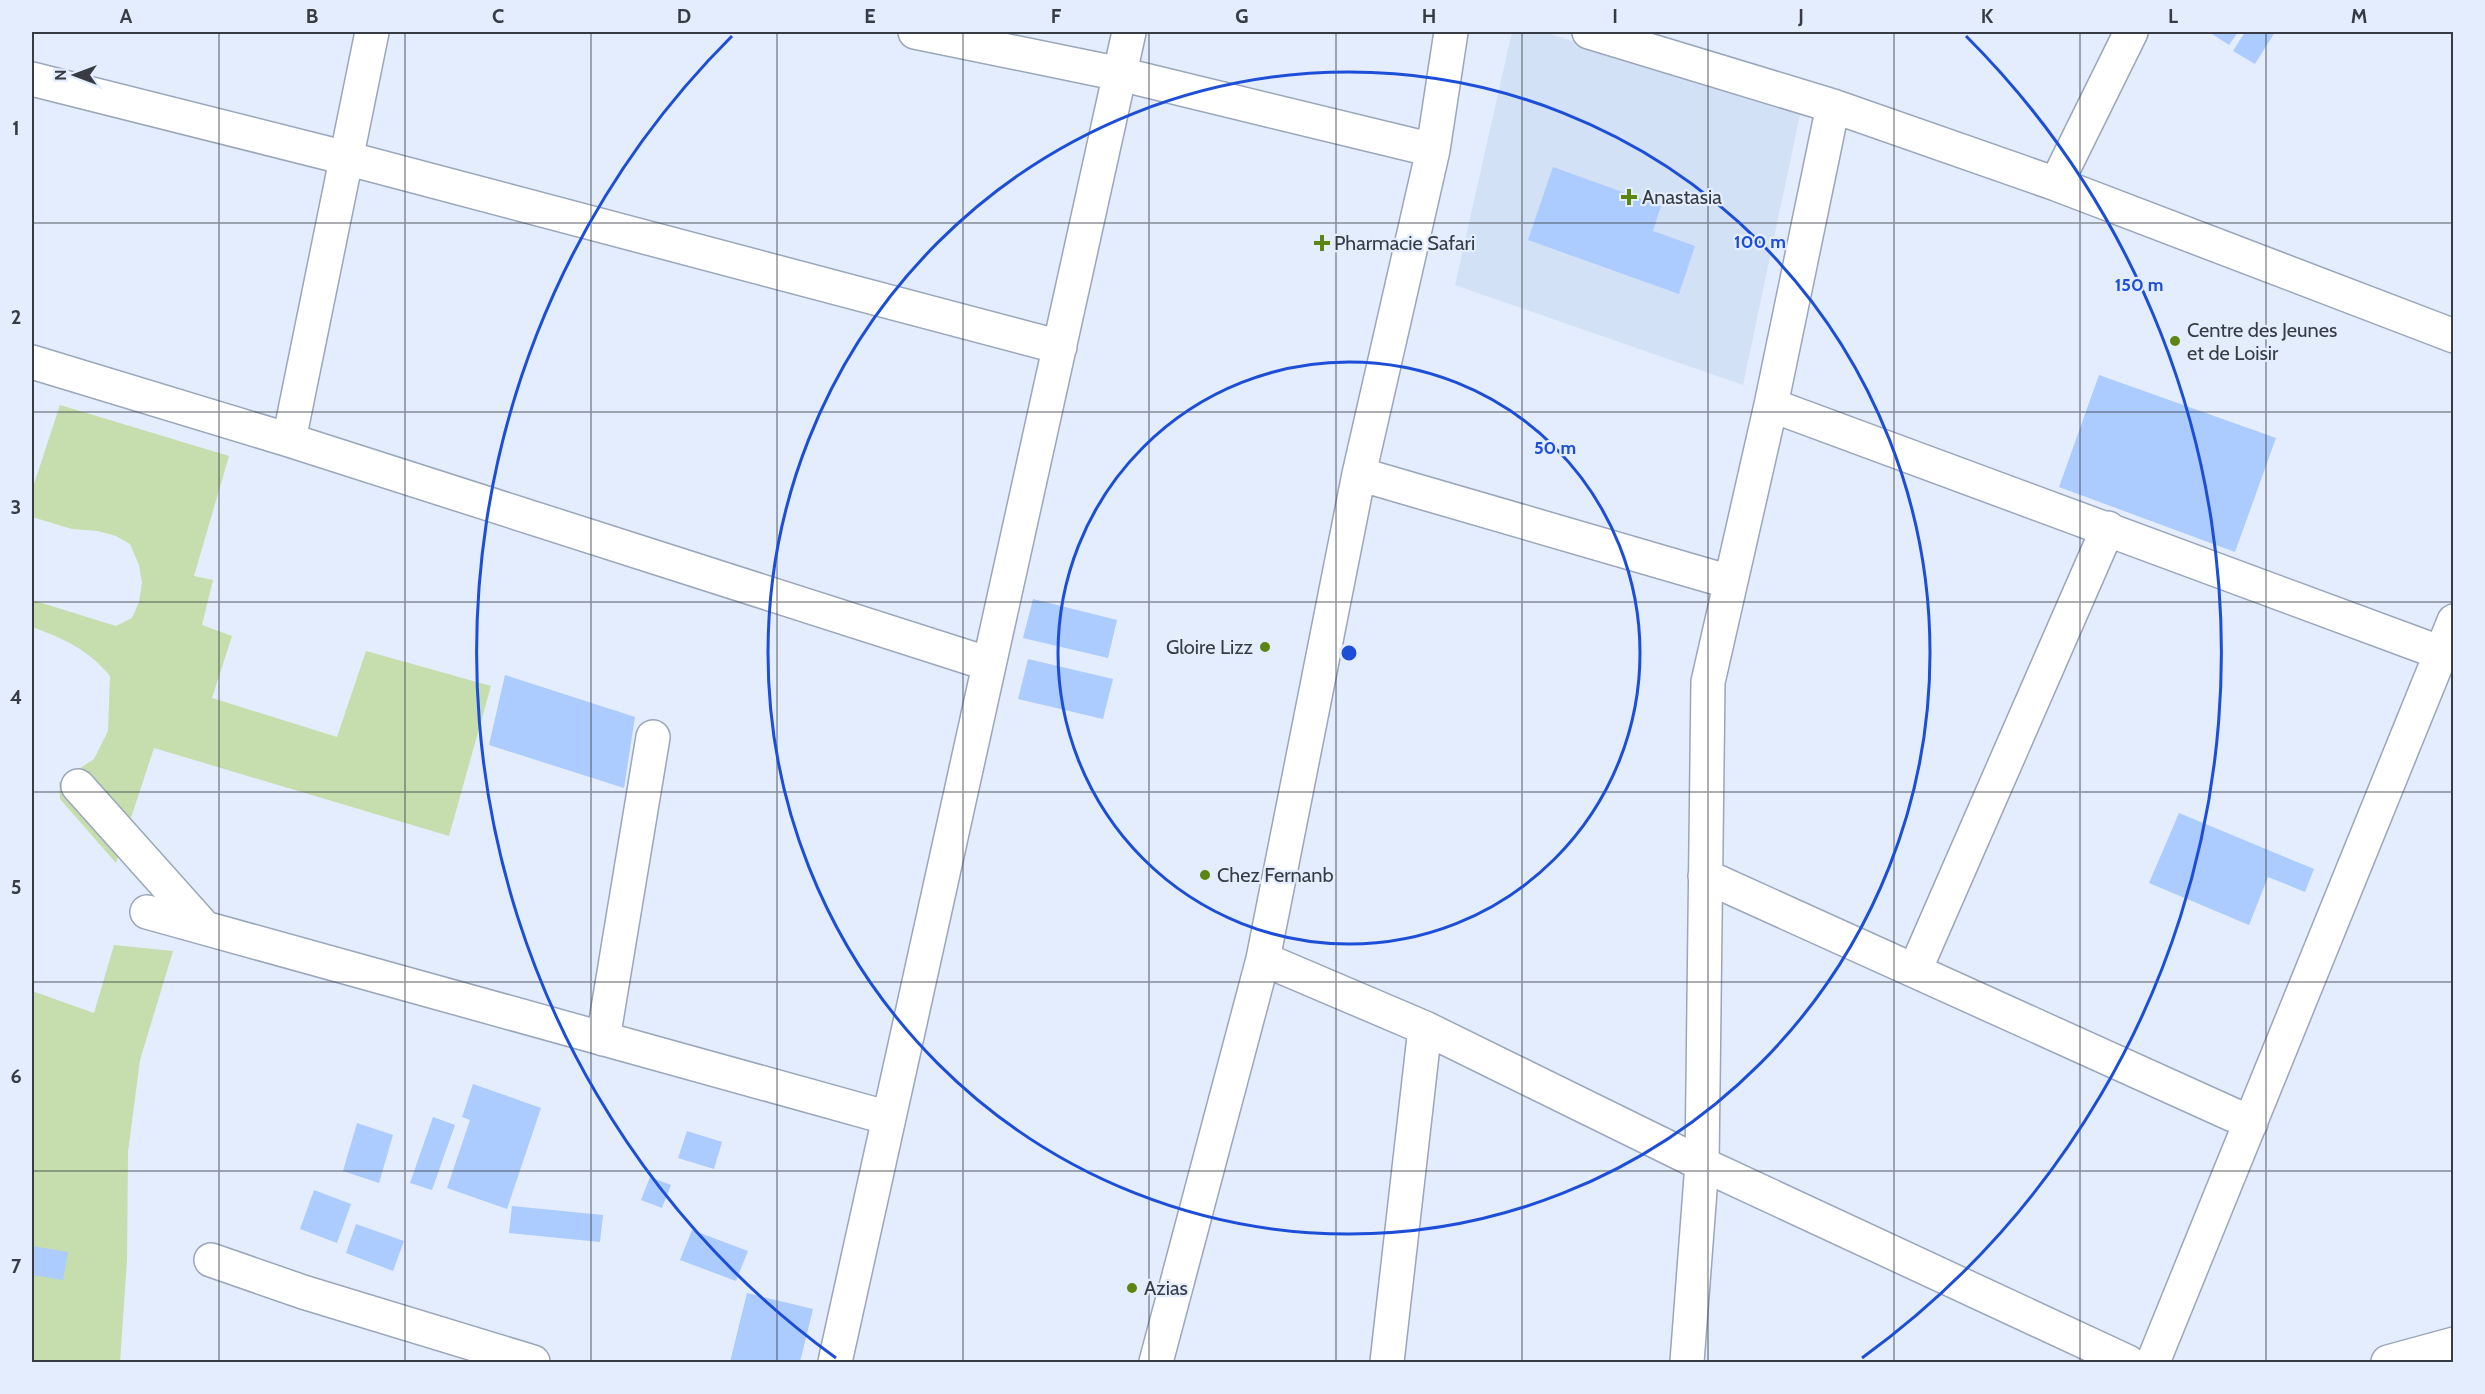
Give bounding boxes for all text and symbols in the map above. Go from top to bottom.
text: A [120,4,133,28]
text: B [306,4,318,28]
text: C [492,4,504,28]
text: D [677,4,691,28]
text: E [864,4,876,28]
text: F [1051,4,1062,28]
text: G [1235,4,1249,28]
text: H [1422,4,1436,28]
text: I [1612,4,1618,28]
text: J [1797,4,1804,28]
text: K [1981,4,1994,28]
text: L [2168,4,2178,28]
text: M [2351,4,2367,28]
north arrow [45,45,105,105]
text: N [51,69,70,81]
text: 1 [12,116,20,140]
place label: Anastasia [1642,185,1722,209]
marker: Anastasia [1620,188,1638,206]
place label: Pharmacie Safari [1334,231,1475,255]
text: 100 m [1734,231,1786,253]
marker: Pharmacie Safari [1315,236,1329,250]
text: 150 m [2115,274,2163,296]
text: 2 [11,305,21,329]
place label: Centre des Jeunes et de Loisir [2187,318,2337,365]
marker: Centre des Jeunes et de Loisir [2168,334,2182,348]
text: 50 m [1534,437,1576,459]
text: 3 [11,495,21,519]
place label: Gloire Lizz [1166,635,1253,659]
marker: Gloire Lizz [1258,640,1272,654]
centre of rings [1339,643,1359,663]
text: 4 [10,685,22,709]
place label: Chez Fernanb [1217,863,1334,887]
marker: Chez Fernanb [1198,868,1212,882]
text: 5 [11,875,21,899]
text: 6 [10,1064,22,1088]
text: 7 [11,1254,22,1278]
place label: Azias [1144,1276,1188,1300]
marker: Azias [1125,1281,1139,1295]

